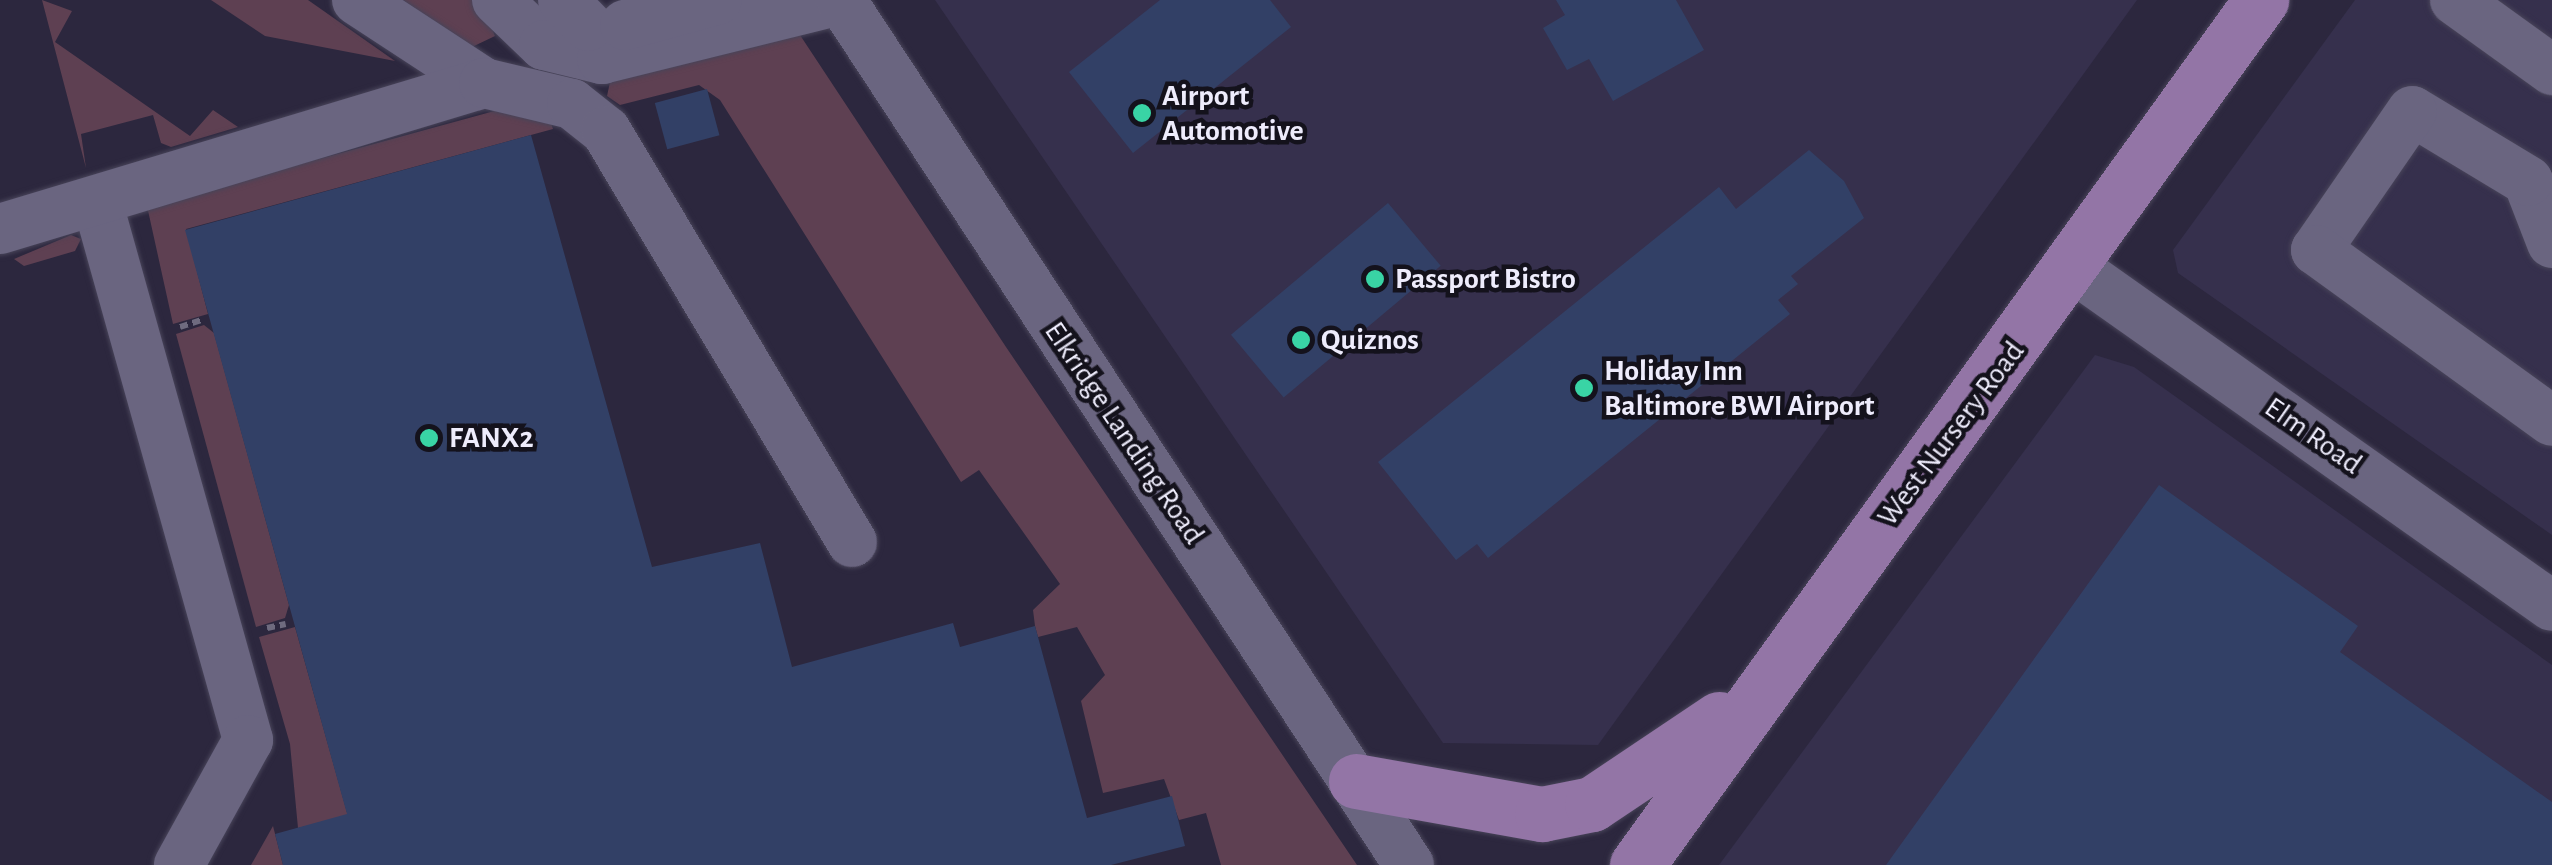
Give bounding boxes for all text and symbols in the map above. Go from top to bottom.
place label: Airport Automotive [1162,78,1304,148]
marker: Airport Automotive [1131,102,1153,124]
place label: Passport Bistro [1395,261,1576,297]
marker: Passport Bistro [1364,268,1386,290]
street label: Elkridge Landing Road [1036,315,1212,551]
place label: Quiznos [1321,322,1419,358]
marker: Quiznos [1290,329,1312,351]
street label: West Nursery Road [1870,334,2032,534]
place label: Holiday Inn Baltimore BWI Airport [1604,353,1874,424]
marker: Holiday Inn Baltimore BWI Airport [1573,377,1595,399]
street label: Elm Road [2257,390,2369,482]
place label: FANX2 [449,420,534,456]
marker: FANX2 [418,427,440,449]

